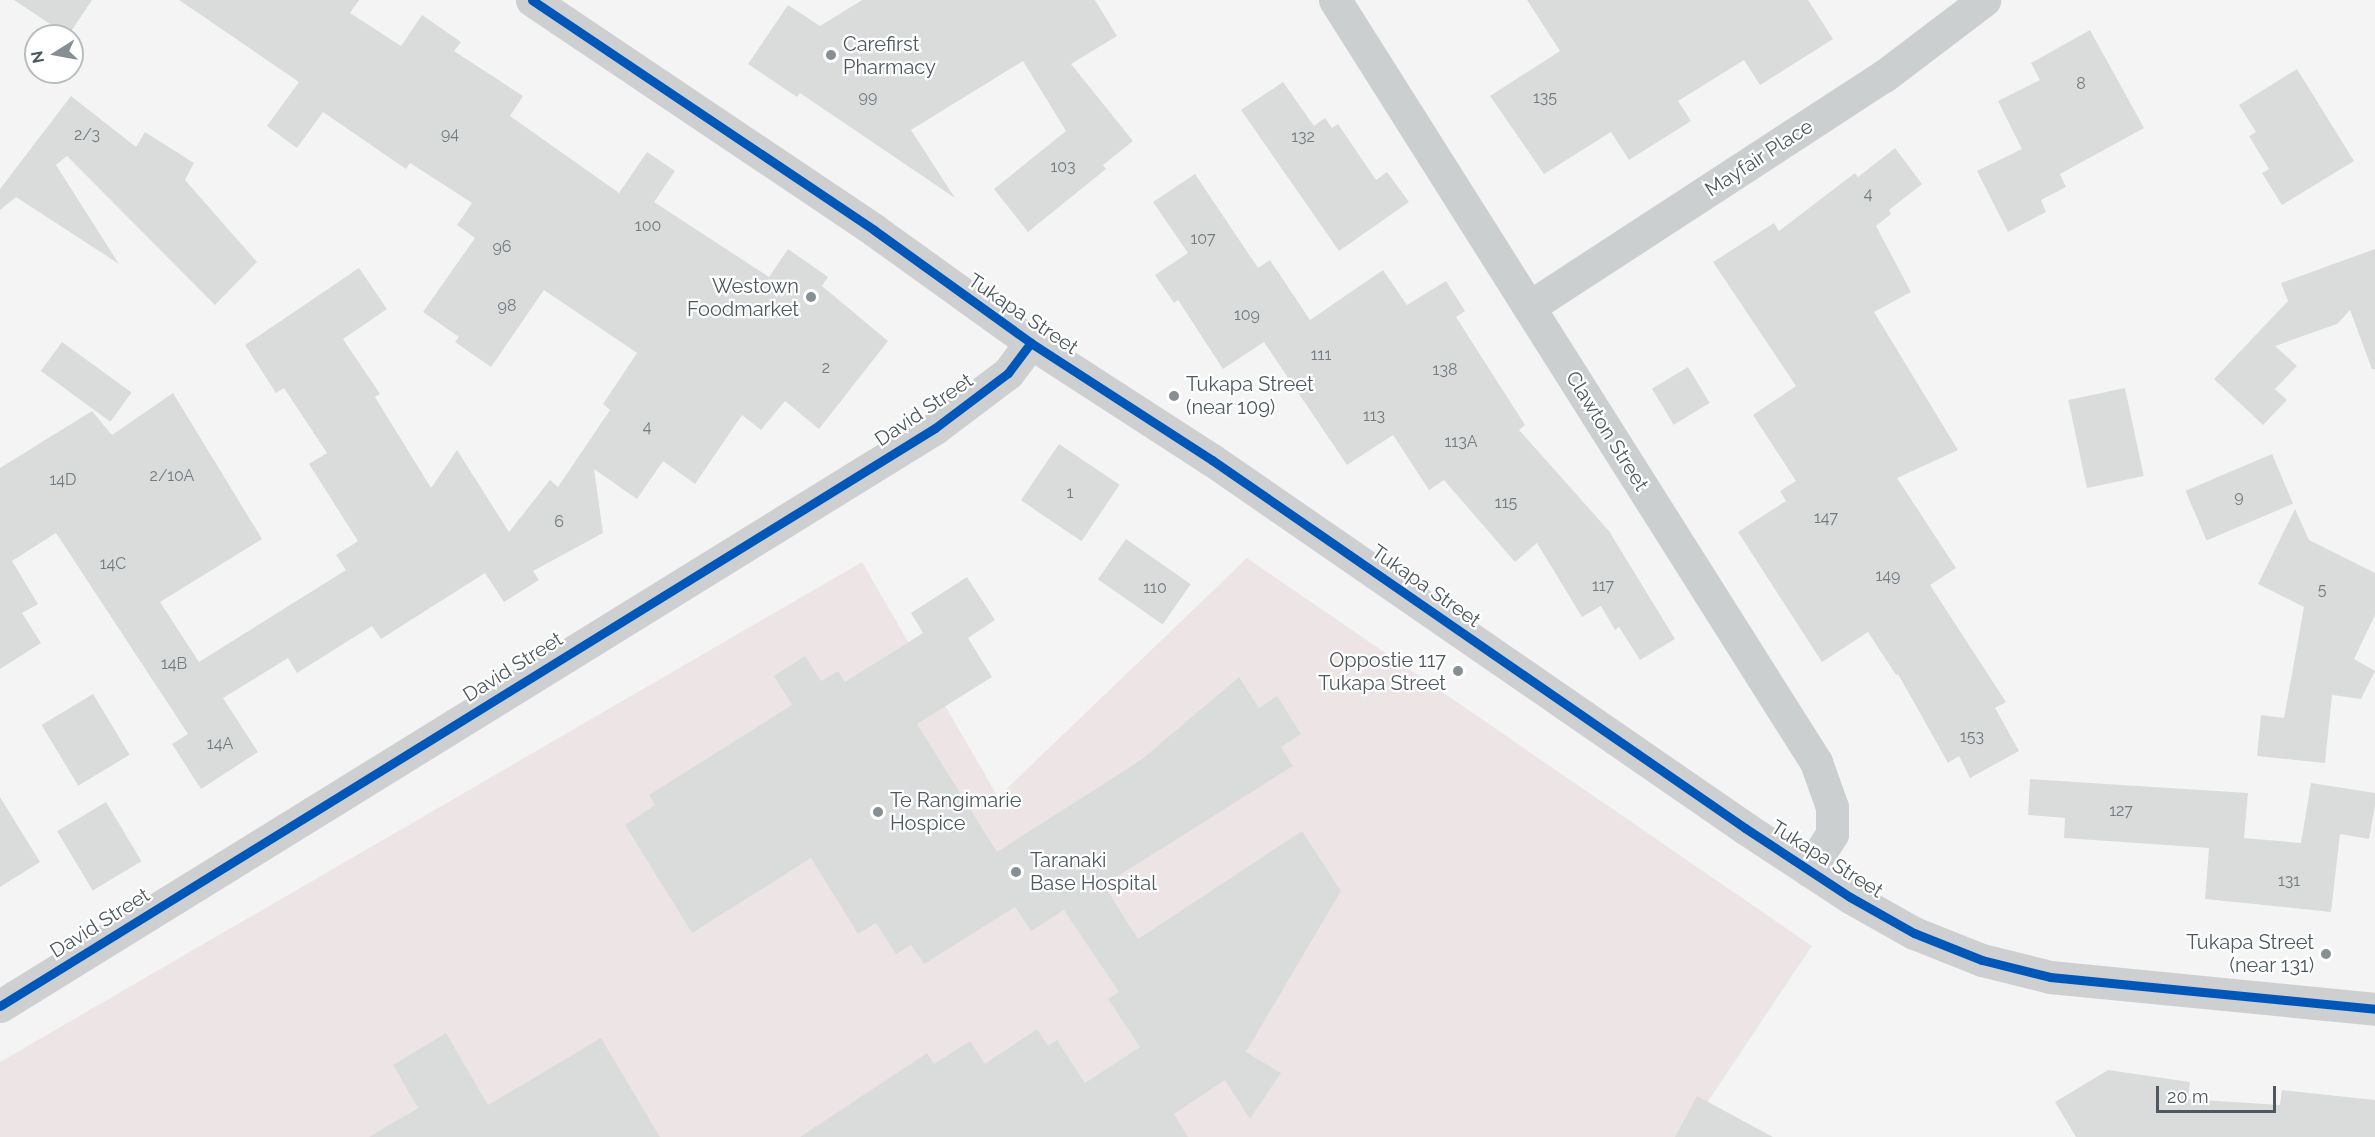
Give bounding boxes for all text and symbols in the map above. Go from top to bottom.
north arrow [24,24,84,84]
place label: Carefirst Pharmacy [843,32,936,79]
marker: Carefirst Pharmacy [824,48,838,62]
text: N [27,49,48,65]
house number: 8 [2076,74,2086,94]
house number: 99 [859,87,877,107]
house number: 135 [1533,88,1557,108]
street label: Mayfair Place [1700,114,1818,202]
house number: 94 [441,124,459,144]
house number: 2/3 [74,125,100,145]
house number: 132 [1291,127,1315,147]
house number: 103 [1050,157,1076,177]
house number: 4 [1864,184,1872,204]
house number: 100 [635,216,661,236]
house number: 107 [1190,229,1216,249]
house number: 96 [492,237,512,257]
street label: Tukapa Street [963,268,1083,360]
place label: Westown Foodmarket [687,274,799,321]
marker: Westown Foodmarket [804,290,818,304]
house number: 98 [498,296,516,316]
house number: 109 [1234,305,1260,325]
house number: 111 [1311,345,1331,365]
house number: 2 [822,358,830,378]
house number: 138 [1433,360,1457,380]
street label: Clawton Street [1561,367,1653,495]
street label: David Street [871,369,977,451]
place label: Tukapa Street (near 109) [1186,372,1314,419]
marker: Tukapa Street (near 109) [1167,389,1181,403]
house number: 113 [1363,406,1385,426]
house number: 4 [643,417,651,437]
house number: 113A [1444,432,1478,452]
house number: 2/10A [150,466,194,486]
house number: 14D [49,470,77,490]
house number: 1 [1067,483,1073,503]
house number: 9 [2234,487,2244,507]
house number: 115 [1495,493,1517,513]
house number: 147 [1814,508,1838,528]
house number: 6 [554,512,564,532]
street label: Tukapa Street [1367,540,1485,632]
house number: 14C [100,554,126,574]
house number: 149 [1876,566,1900,586]
house number: 117 [1592,576,1614,596]
house number: 110 [1143,578,1167,598]
house number: 5 [2318,580,2326,600]
street label: David Street [459,627,567,707]
place label: Oppostie 117 Tukapa Street [1318,648,1446,695]
house number: 14B [161,654,187,674]
marker: Oppostie 117 Tukapa Street [1451,664,1465,678]
house number: 153 [1960,727,1984,747]
house number: 14A [207,734,233,754]
place label: Te Rangimarie Hospice [890,789,1021,836]
house number: 127 [2109,801,2133,821]
marker: Te Rangimarie Hospice [871,805,885,819]
street label: Tukapa Street [1767,815,1887,903]
place label: Taranaki Base Hospital [1030,849,1157,896]
marker: Taranaki Base Hospital [1007,863,1025,881]
house number: 131 [2278,871,2300,891]
street label: David Street [46,883,154,963]
place label: Tukapa Street (near 131) [2186,930,2314,977]
marker: Tukapa Street (near 131) [2319,947,2333,961]
scale bar [2159,1074,2279,1112]
text: 20 m [2167,1086,2209,1107]

